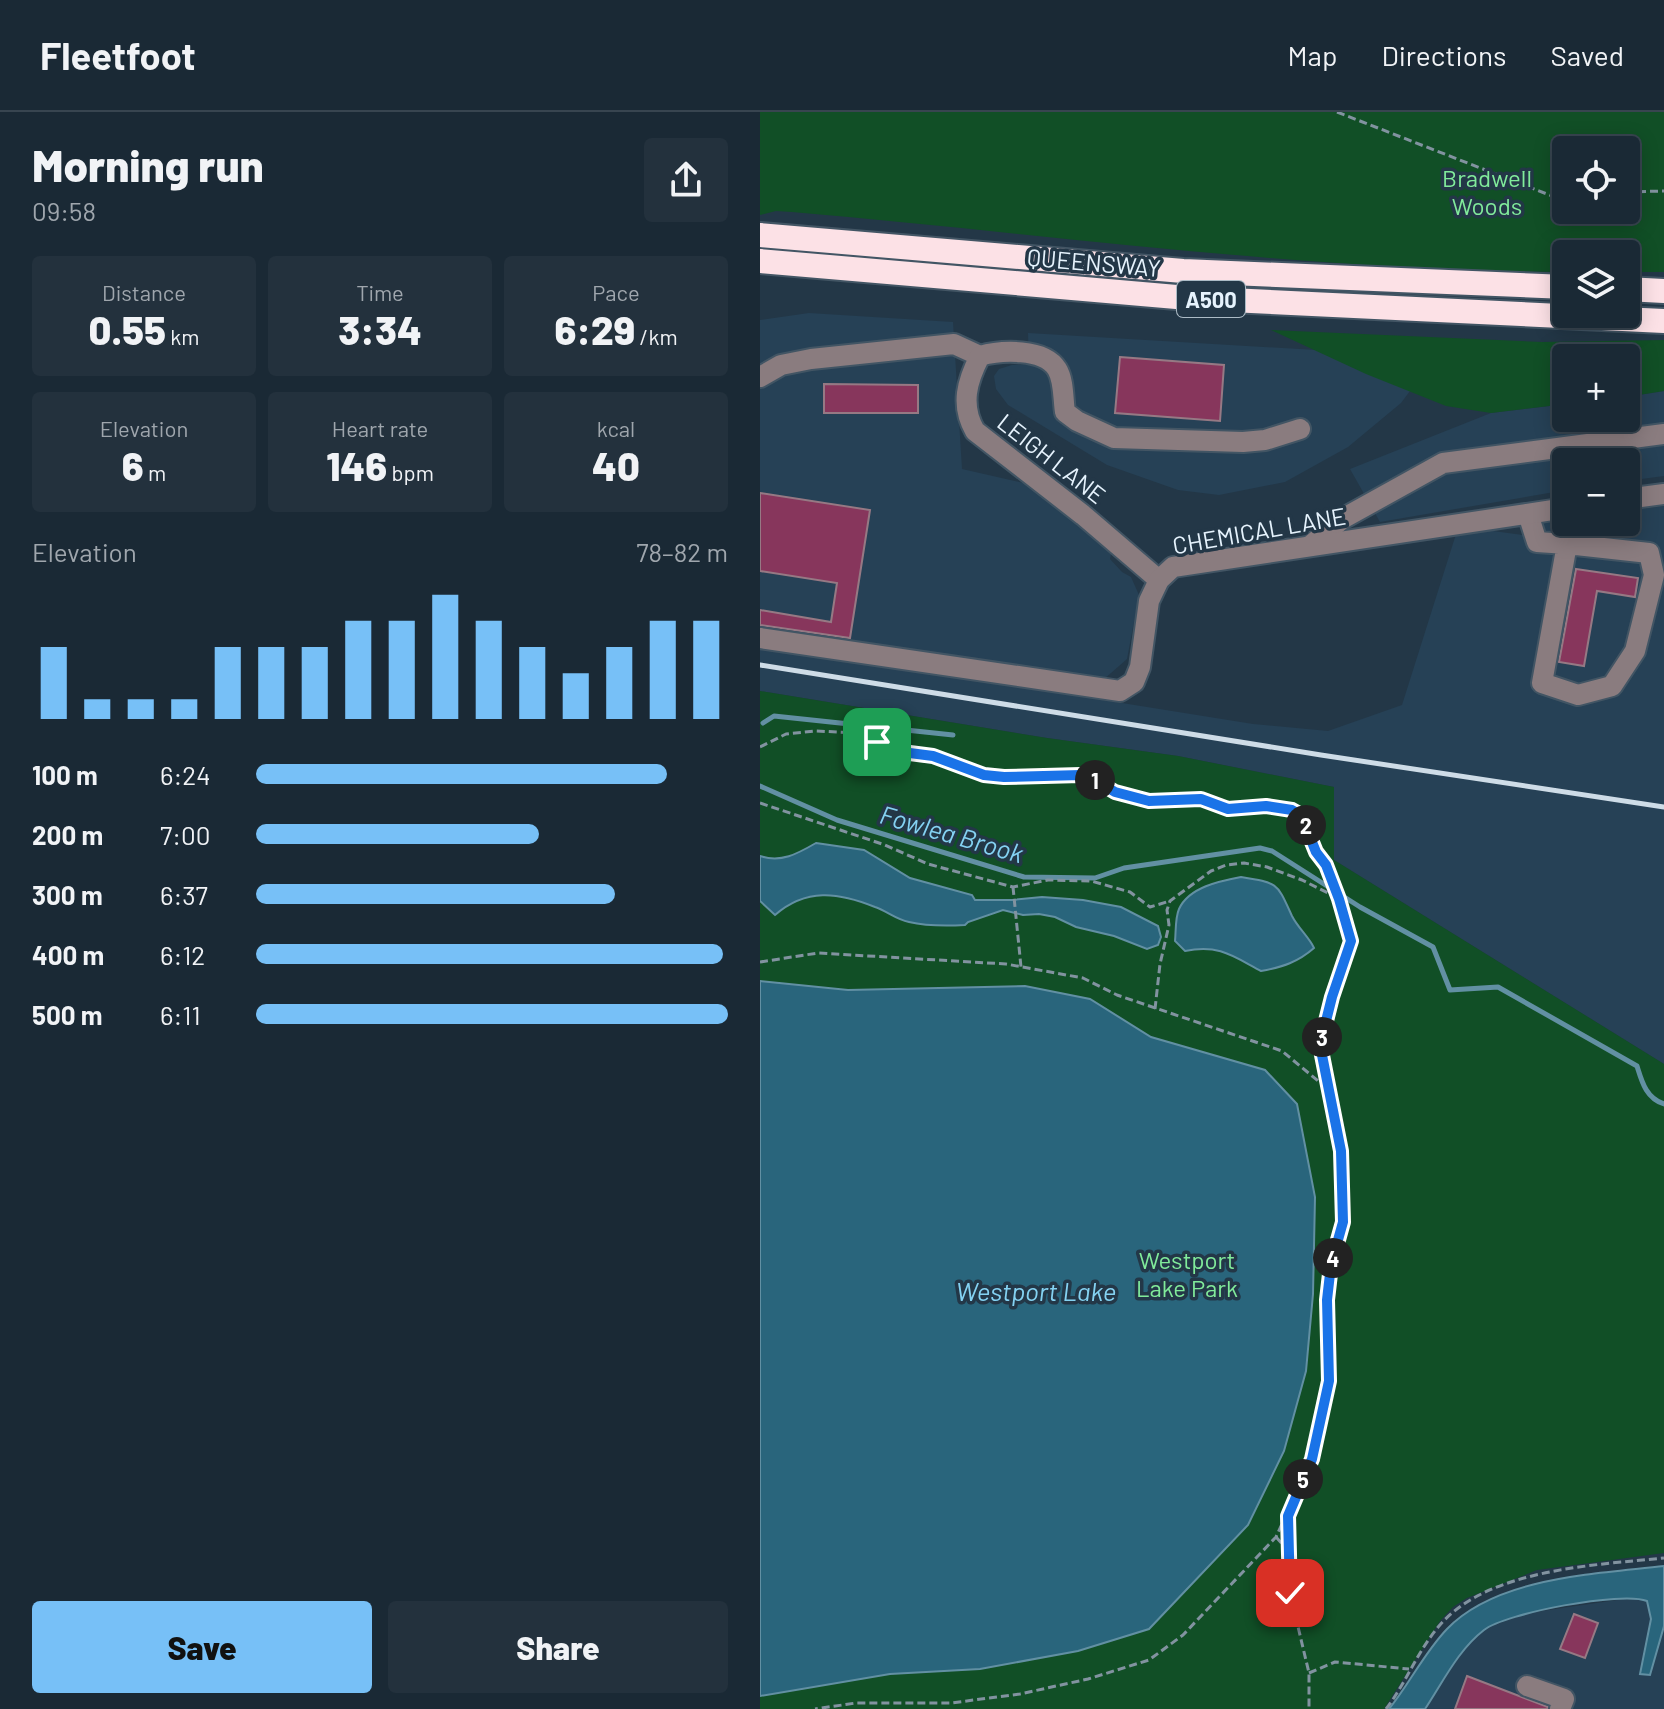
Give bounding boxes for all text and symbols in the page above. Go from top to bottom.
text: Fleetfoot [40,32,196,78]
text: Map [1288,38,1337,72]
text: Directions [1381,38,1507,72]
text: Saved [1551,38,1624,72]
map controls [1552,136,1640,536]
button: locate [1552,136,1640,224]
text: Morning run [32,138,264,191]
button: share [644,138,728,222]
park label: Bradwell Woods [1442,163,1532,220]
text: 09:58 [32,195,96,226]
button: layers [1552,240,1640,328]
street label: QUEENSWAY [1026,242,1162,282]
text: Distance [102,279,186,305]
text: Time [356,279,404,305]
text: Pace [592,279,640,305]
road number: A500 [1177,281,1245,317]
text: 0.55 [89,305,166,353]
text: 3:34 [338,305,422,353]
text: 6:29 [554,305,635,353]
text: km [166,323,199,349]
text: /km [635,323,678,349]
button: + [1552,344,1640,432]
street label: LEIGH LANE [992,407,1112,509]
text: Elevation [100,415,188,441]
text: Heart rate [332,415,428,441]
text: kcal [597,415,635,441]
text: 6 [122,441,144,489]
text: 146 [326,441,387,489]
text: 40 [592,441,640,489]
button: − [1552,448,1640,536]
text: m [144,459,166,485]
text: bpm [387,459,434,485]
street label: CHEMICAL LANE [1170,500,1348,560]
text: Elevation [32,536,137,567]
text: 78–82 m [636,536,728,567]
pin [843,708,911,776]
icon: arrive [855,720,899,764]
text: 100 m [32,759,98,790]
text: 6:24 [160,759,210,790]
pin: 1 [1075,760,1115,800]
text: 1 [1091,767,1099,793]
water label: Fowlea Brook [877,798,1028,868]
pin: 2 [1286,805,1326,845]
text: 2 [1300,812,1312,838]
text: 200 m [32,819,103,850]
text: 7:00 [160,819,211,850]
text: 300 m [32,879,103,910]
text: 6:37 [160,879,208,910]
text: 400 m [32,939,104,970]
text: 6:12 [160,939,205,970]
text: 500 m [32,999,103,1030]
text: 6:11 [160,999,200,1030]
pin: 3 [1302,1017,1342,1057]
text: 3 [1316,1024,1328,1050]
pin: 4 [1313,1238,1353,1278]
park label: Westport Lake Park [1136,1245,1238,1302]
text: 4 [1326,1245,1340,1271]
water label: Westport Lake [956,1275,1116,1306]
pin: 5 [1283,1459,1323,1499]
text: 5 [1297,1466,1309,1492]
pin [1256,1559,1324,1627]
icon: check [1268,1571,1312,1615]
button: Save [32,1601,372,1693]
button: Share [388,1601,728,1693]

